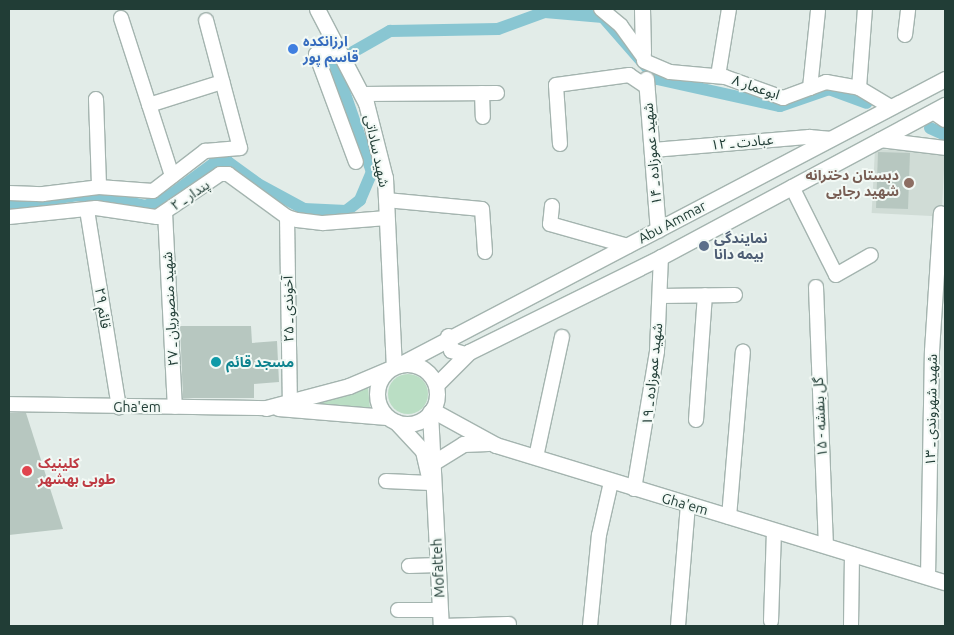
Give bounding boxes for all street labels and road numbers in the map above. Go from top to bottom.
street label: ابوعمار ۸ [730,71,782,103]
street label: شهید عموزاده ـ ۱۴ [639,102,665,206]
street label: شهید ساداتی [361,113,393,189]
street label: عبادت ـ ۱۲ [710,131,774,153]
street label: پندار ـ ۲ [167,176,213,214]
street label: Abu Ammar [635,197,709,247]
street label: شهید منصوریان ـ ۲۷ [159,251,181,367]
street label: آخوندی ـ ۲۵ [279,276,297,342]
street label: قائم ۲۹ [91,286,115,330]
street label: شهید عموزاده ـ ۱۹ [638,322,666,426]
street label: شهید شهروندی ـ ۱۳ [922,354,940,466]
street label: گل بنفشه - ۱۵ [810,377,830,457]
street label: Gha'em [113,399,161,415]
street label: Gha'em [660,489,710,519]
street label: Mofatteh [428,538,448,598]

